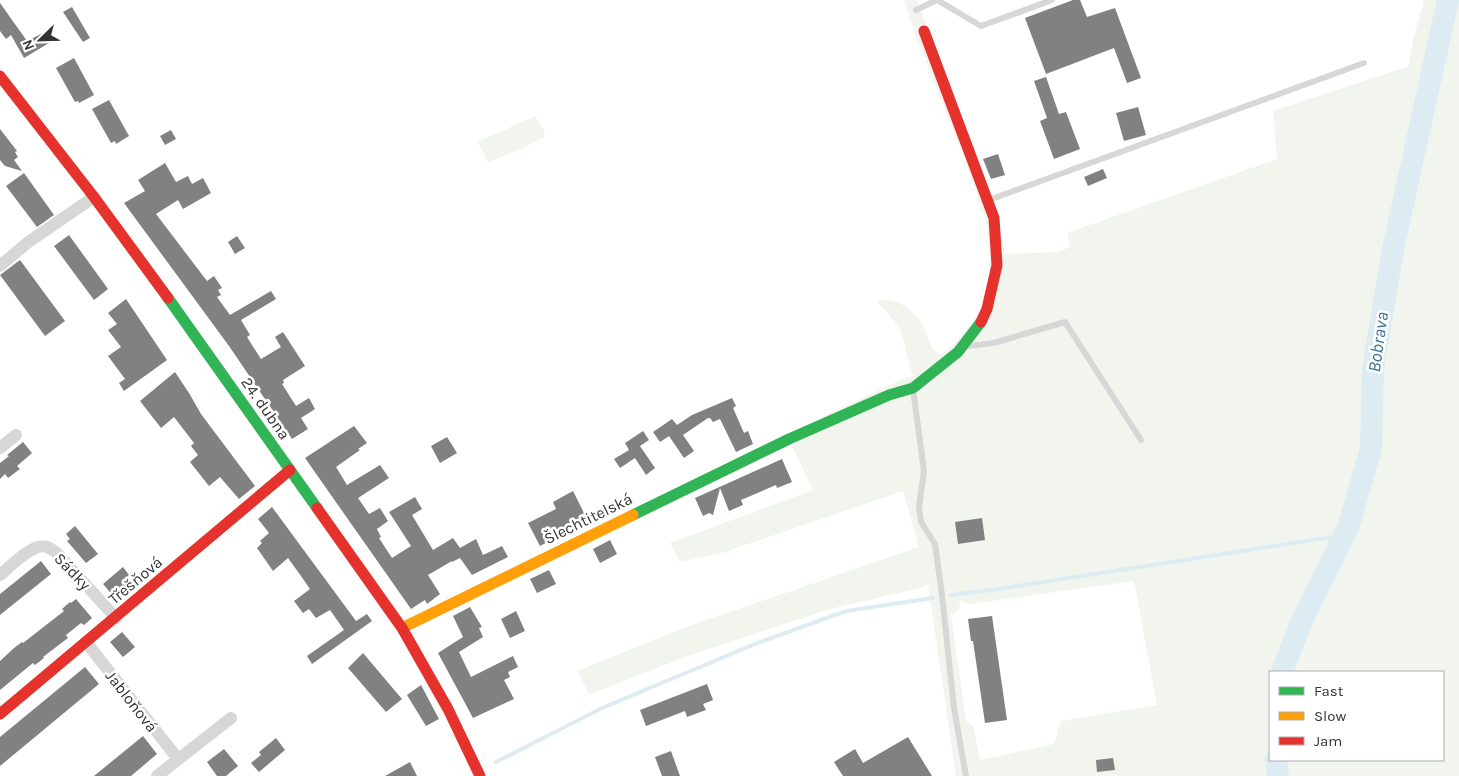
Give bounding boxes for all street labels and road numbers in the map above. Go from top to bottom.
street label: 24. dubna [237,373,294,443]
street label: Šlechtitelská [541,489,636,548]
street label: Sádky [50,549,95,594]
street label: Třešňová [105,552,166,608]
street label: Jabloňová [102,667,162,736]

